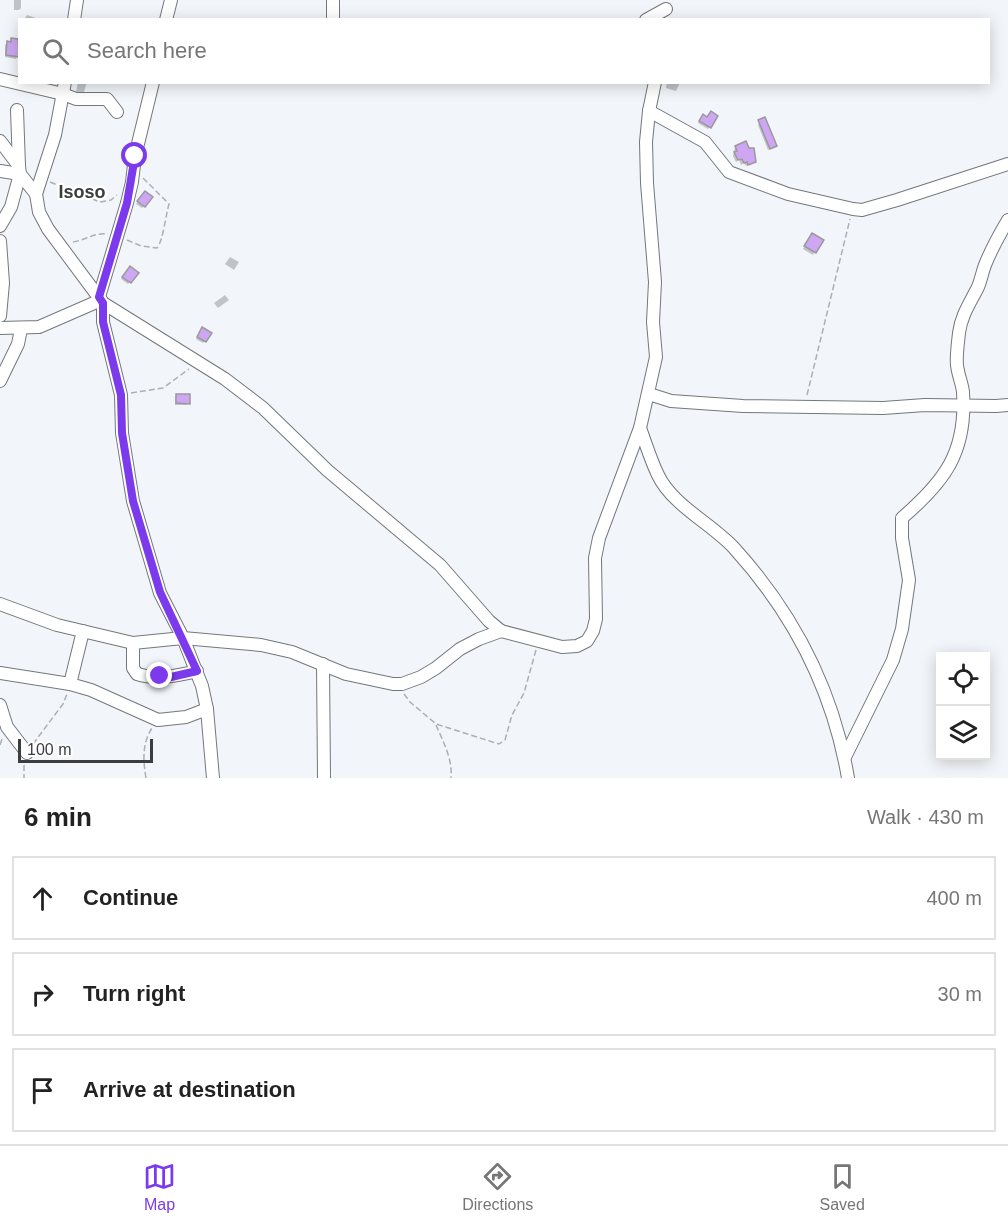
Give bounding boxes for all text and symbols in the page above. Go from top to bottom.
search box [18,18,990,84]
icon: search [39,35,72,68]
text: Search here [87,38,207,63]
route start [121,142,147,168]
district label: Isoso [58,182,106,202]
map controls [936,652,990,760]
button: locate [936,652,990,706]
route end [146,662,172,688]
button: layers [936,706,990,760]
scale bar [18,736,153,764]
text: 100 m [27,741,71,758]
text: 6 min [24,802,92,832]
text: Walk · 430 m [867,806,984,828]
icon: ahead [26,882,59,915]
text: Continue [83,885,178,910]
text: 400 m [926,887,982,909]
icon: right [26,978,59,1011]
text: Turn right [83,981,185,1006]
text: 30 m [938,983,982,1005]
icon: arrive [26,1074,59,1107]
text: Arrive at destination [83,1077,296,1102]
tab: Map [143,1160,176,1214]
tab: Directions [462,1160,533,1214]
tab: Saved [820,1160,865,1214]

